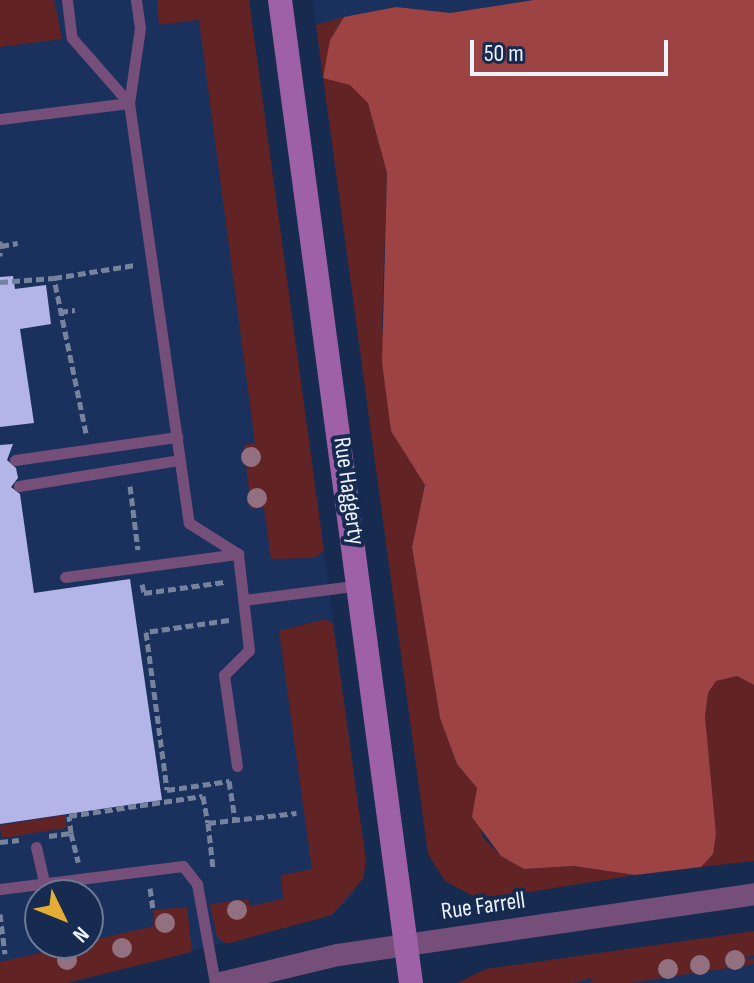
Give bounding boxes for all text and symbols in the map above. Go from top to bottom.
scale bar [474,24,672,74]
text: 50 m [484,39,524,68]
street label: Rue Haggerty [327,435,371,547]
north arrow [24,879,104,959]
street label: Rue Farrell [439,886,527,926]
text: N [67,921,94,948]

